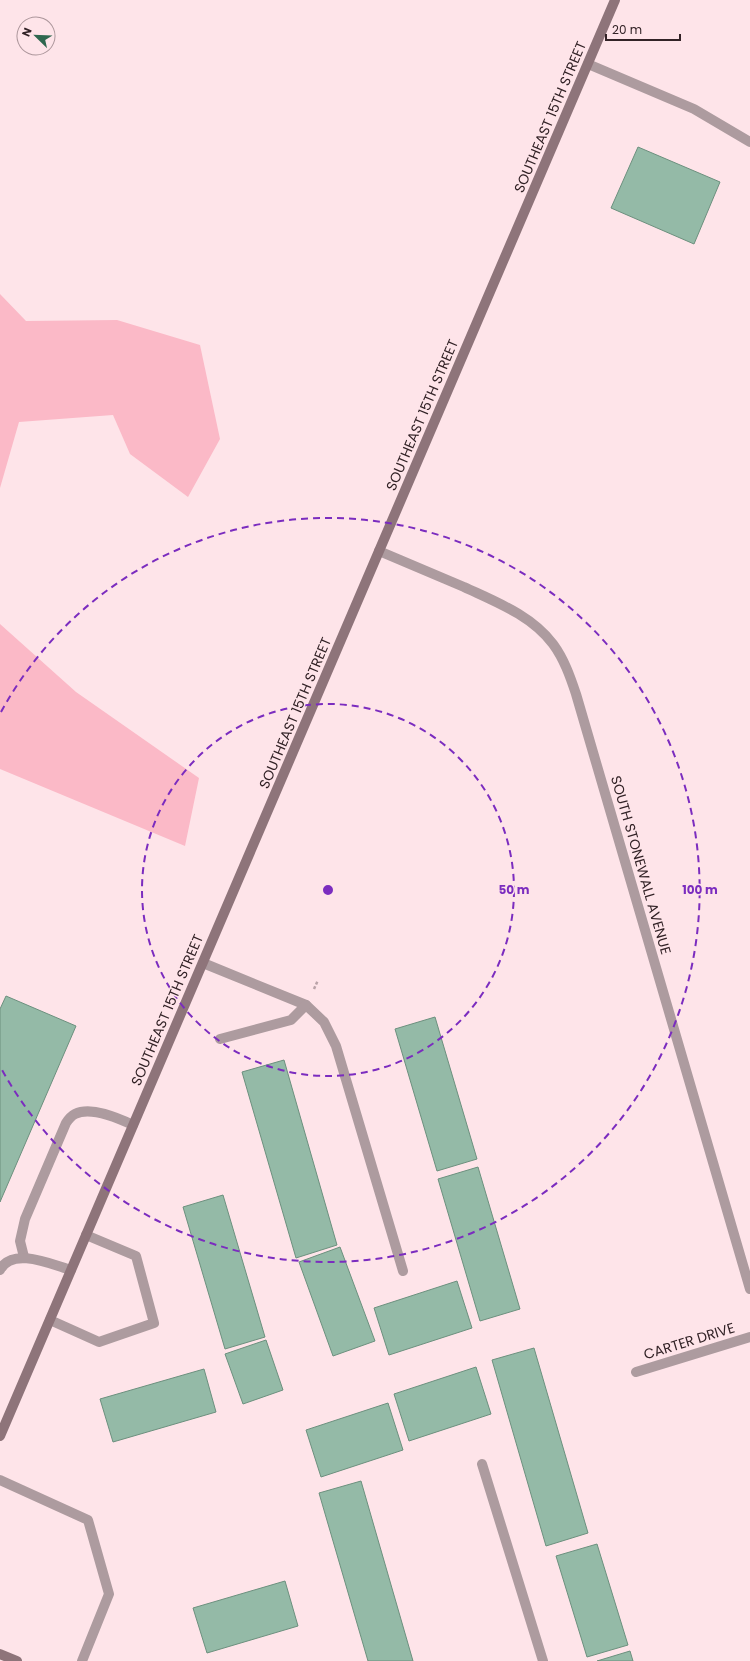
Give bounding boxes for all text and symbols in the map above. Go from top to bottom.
north arrow [16,16,56,56]
scale bar [606,16,680,42]
text: 20 m [612,21,642,38]
text: N [18,25,36,39]
street label: SOUTHEAST 15TH STREET [509,38,591,196]
street label: SOUTHEAST 15TH STREET [381,336,463,494]
street label: SOUTHEAST 15TH STREET [254,634,336,792]
street label: SOUTH STONEWALL AVENUE [606,773,676,957]
text: 50 m [499,881,530,898]
text: 100 m [682,881,718,898]
centre of rings [321,883,335,897]
street label: SOUTHEAST 15TH STREET [126,931,208,1089]
street label: CARTER DRIVE [641,1318,737,1364]

